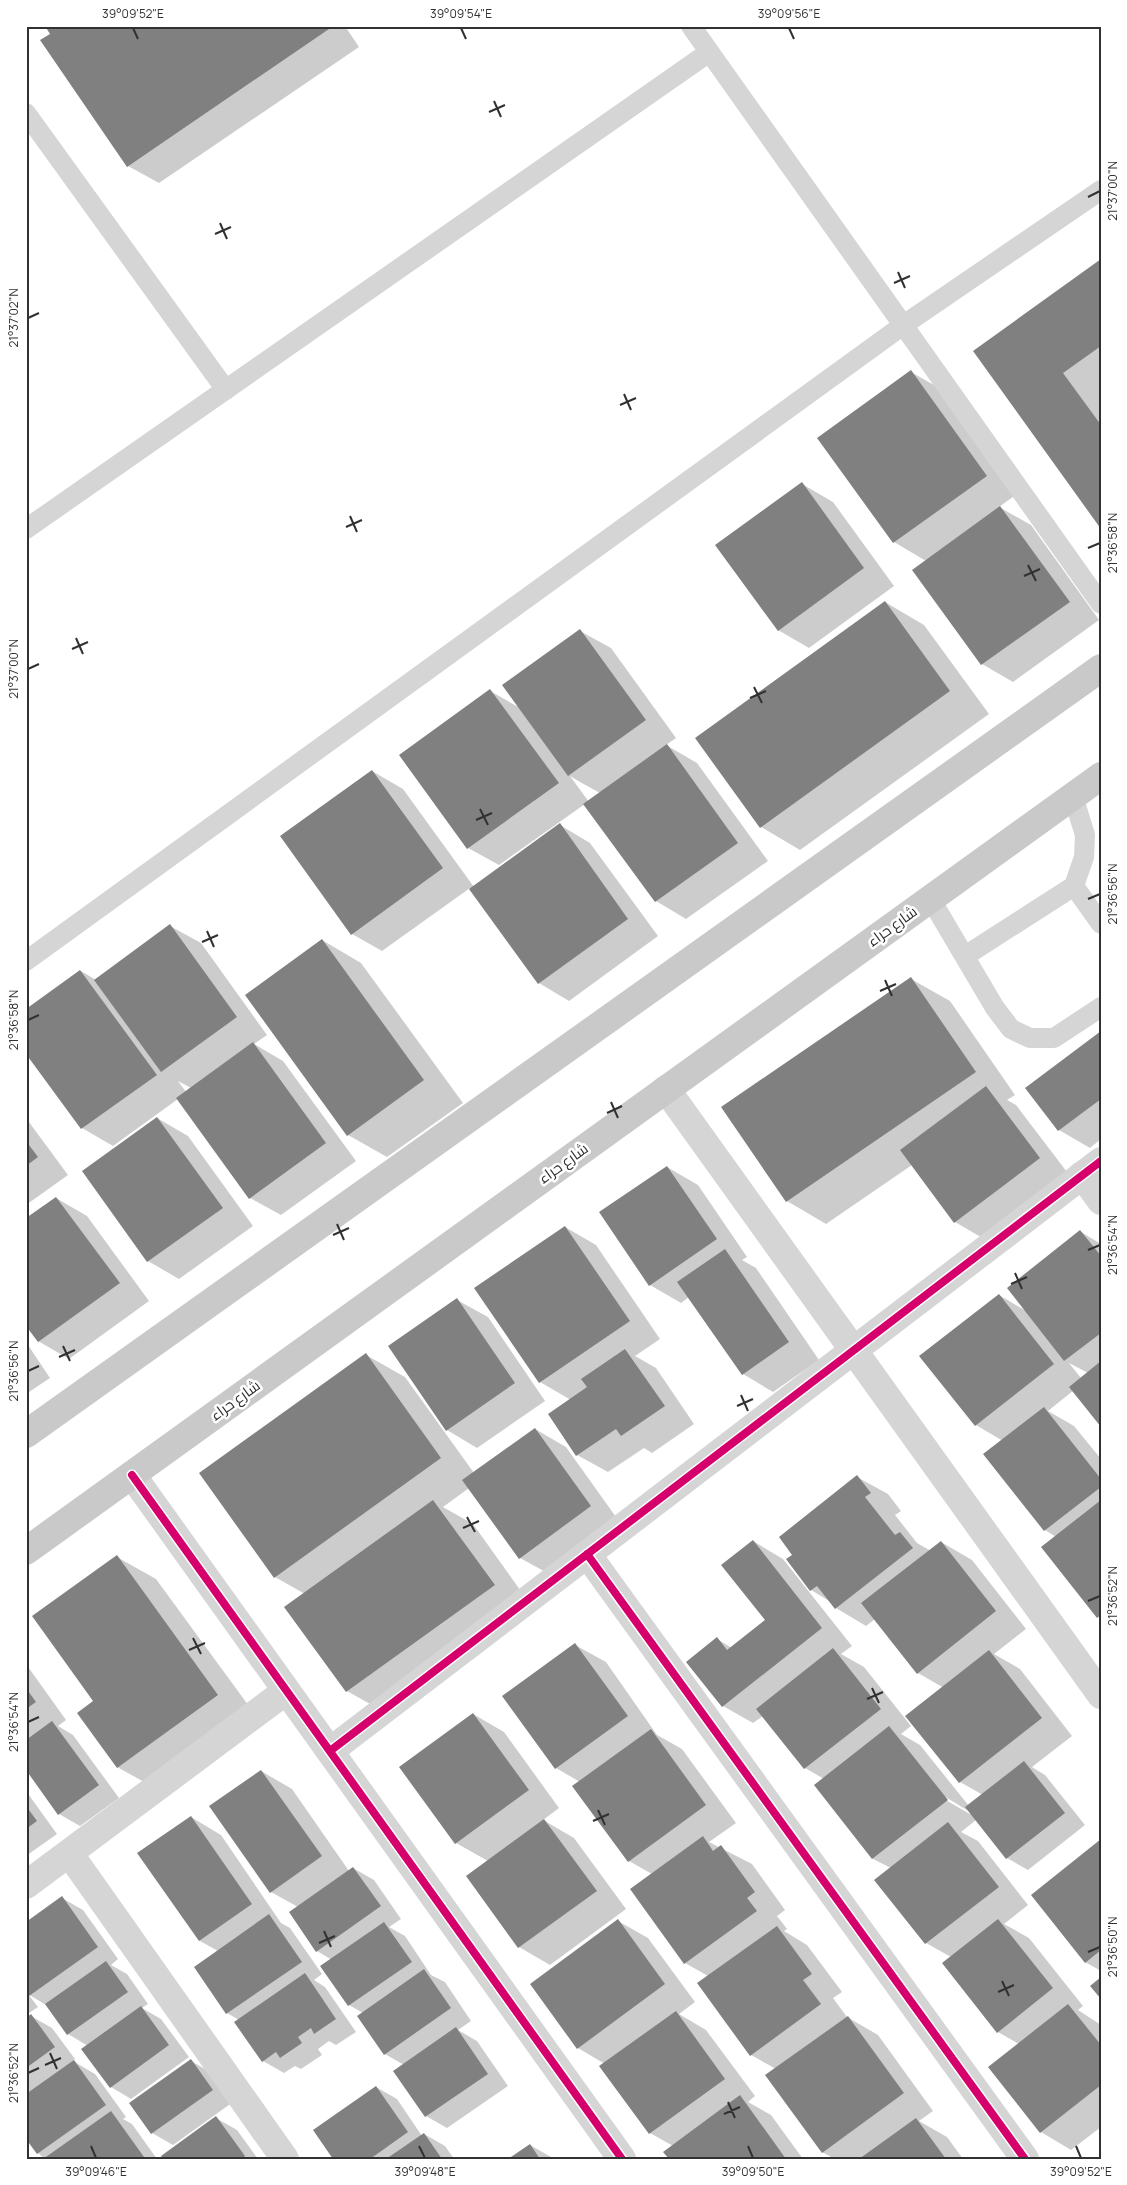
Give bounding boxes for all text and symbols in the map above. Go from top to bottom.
text: 39°09'52"E [102,5,164,22]
text: 39°09'54"E [430,5,492,22]
text: 39°09'56"E [758,5,821,22]
text: 21°37'00"N [1104,161,1121,221]
text: 21°37'02"N [5,288,22,348]
text: 21°36'58"N [1104,513,1121,573]
text: 21°37'00"N [5,639,22,699]
text: 21°36'56"N [1104,864,1121,924]
street label: شارع حراء [863,901,922,952]
text: 21°36'58"N [5,990,22,1050]
street label: شارع حراء [534,1138,593,1189]
text: 21°36'54"N [1104,1215,1121,1275]
text: 21°36'56"N [5,1341,22,1401]
street label: شارع حراء [206,1375,265,1426]
text: 21°36'52"N [1104,1566,1121,1626]
text: 21°36'54"N [5,1692,22,1752]
text: 21°36'50"N [1104,1917,1121,1977]
text: 21°36'52"N [5,2043,22,2103]
text: 39°09'46"E [65,2163,127,2180]
text: 39°09'48"E [395,2163,456,2180]
text: 39°09'50"E [722,2163,784,2180]
text: 39°09'52"E [1050,2163,1112,2180]

